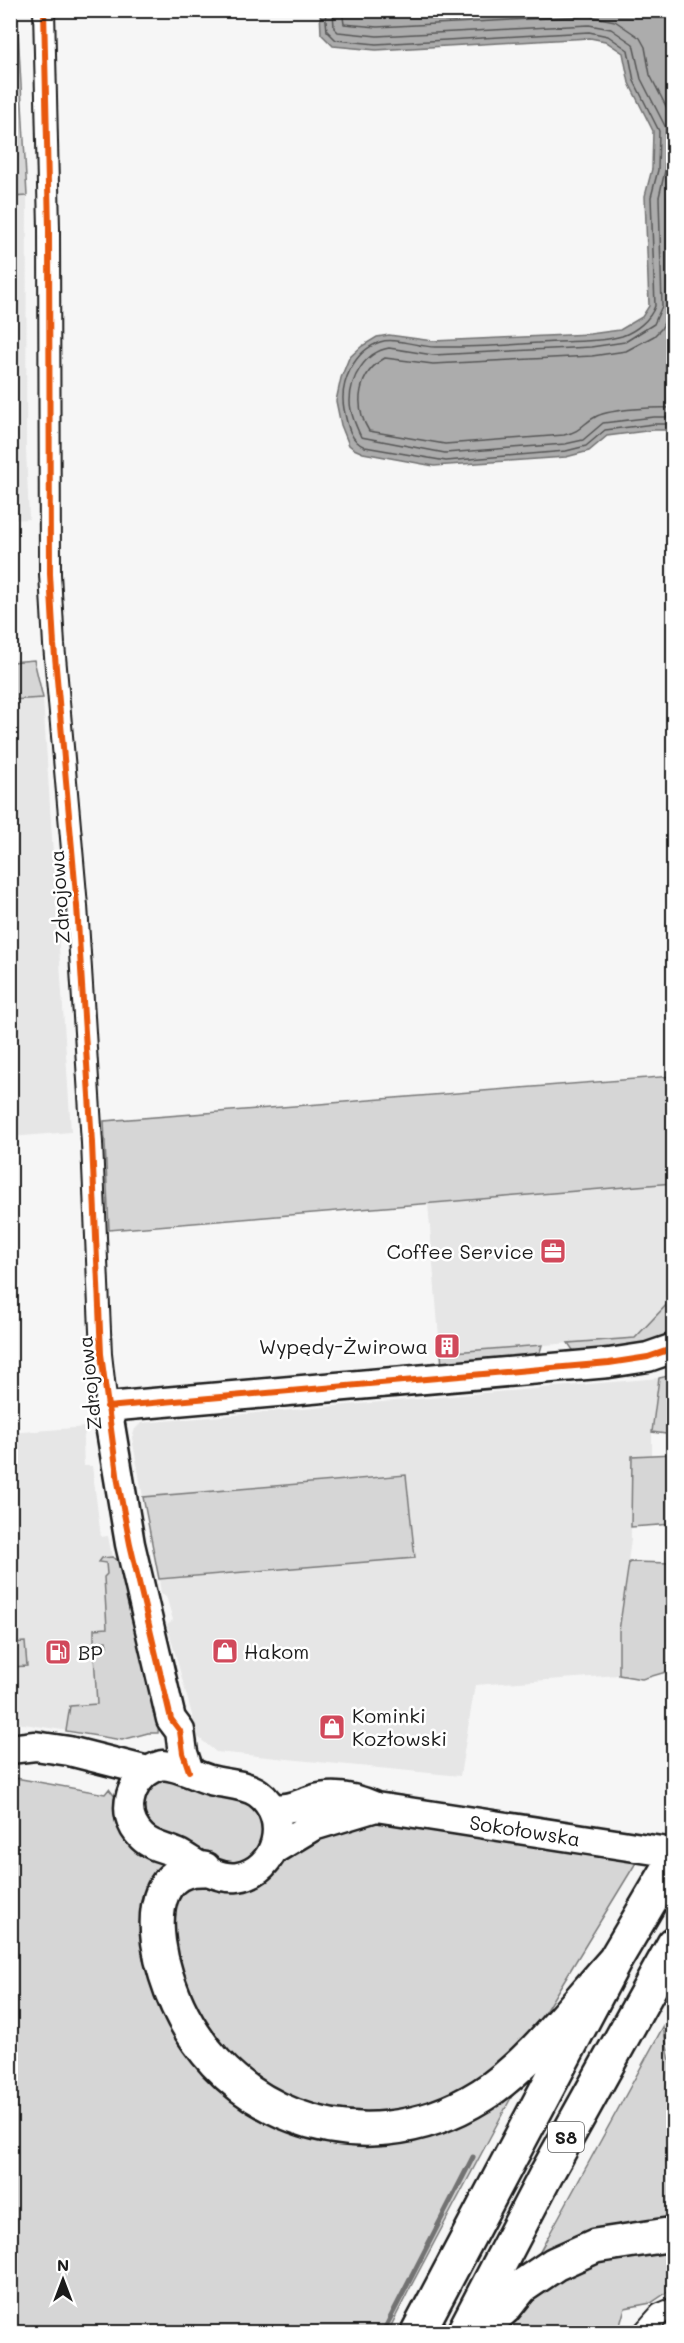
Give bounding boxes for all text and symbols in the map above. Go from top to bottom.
street label: Zdrojowa [43,849,75,945]
office icon: Coffee Service [538,1236,568,1266]
place label: Coffee Service [387,1238,534,1264]
building icon: Wypędy-Żwirowa [432,1331,462,1361]
place label: Wypędy-Żwirowa [259,1333,428,1359]
street label: Zdrojowa [71,1335,107,1431]
shop icon: Hakom [210,1636,240,1666]
fuel station icon: BP [43,1637,73,1667]
place label: Hakom [244,1638,309,1664]
place label: BP [78,1639,103,1665]
place label: Kominki Kozłowski [352,1702,447,1751]
shop icon: Kominki Kozłowski [317,1712,347,1742]
street label: Sokołowska [468,1808,582,1852]
road number: S8 [548,2122,584,2152]
north arrow [33,2250,93,2310]
text: N [57,2254,69,2275]

